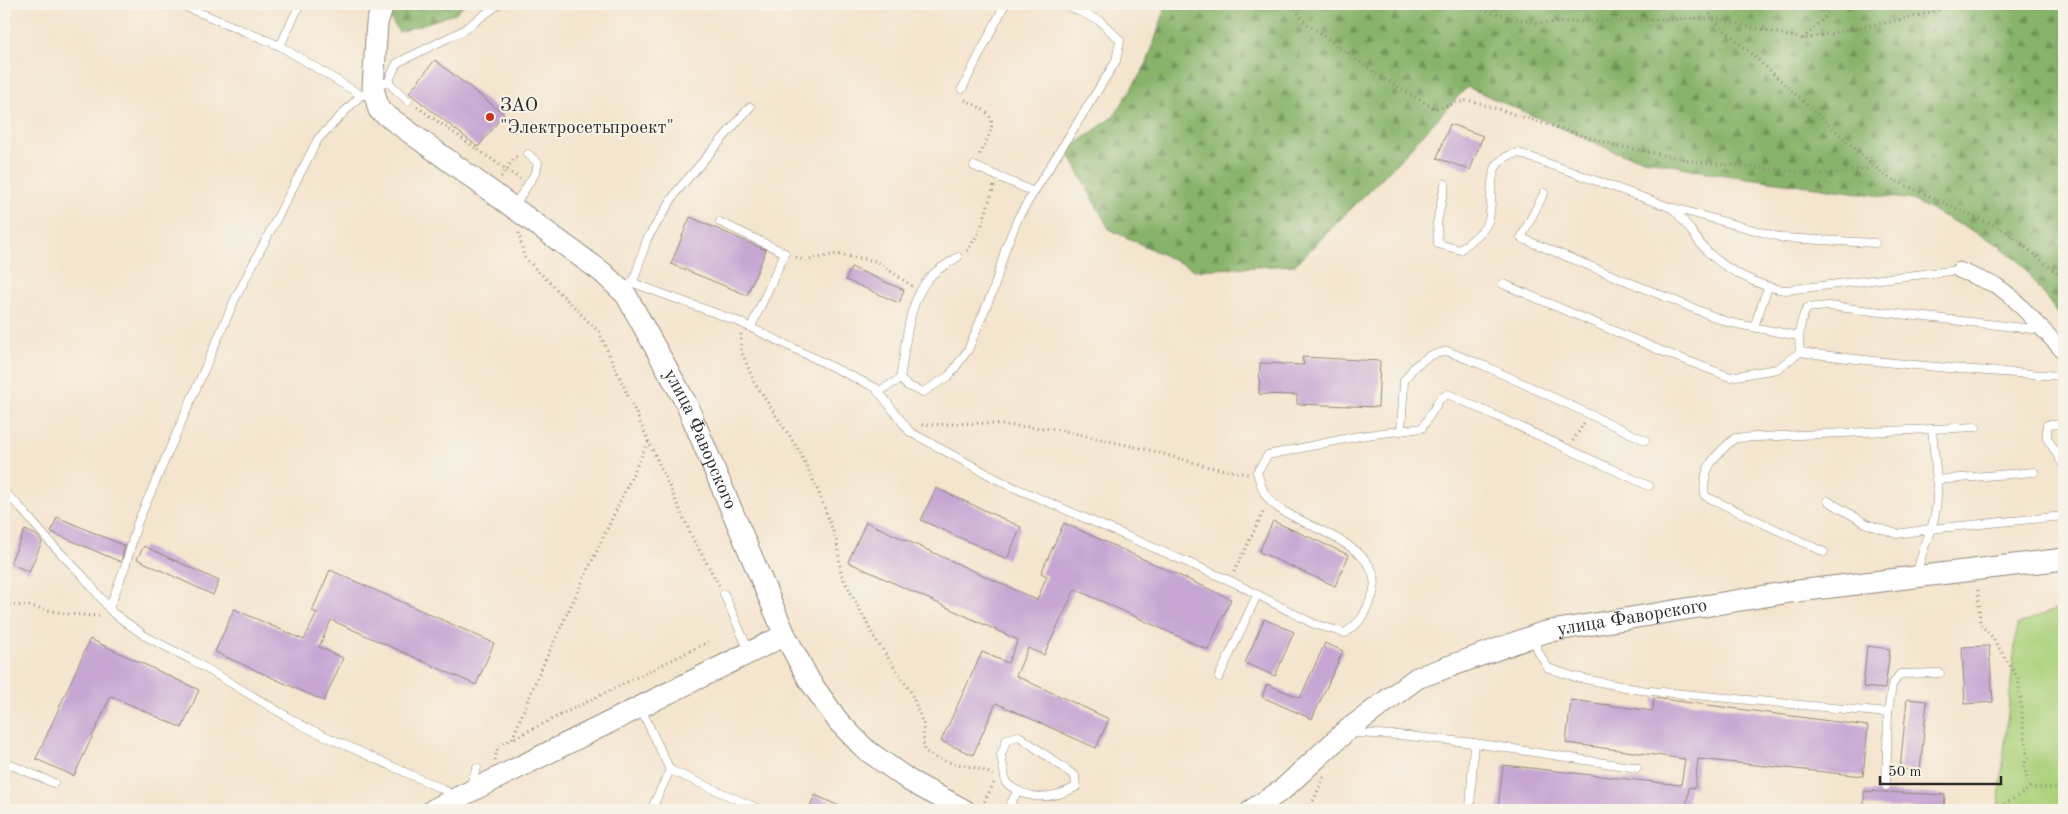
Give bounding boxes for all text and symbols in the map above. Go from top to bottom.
place label: ЗАО "Электросетьпроект" [500,97,674,138]
marker: ЗАО "Электросетьпроект" [484,111,496,123]
street label: улица Фаворского [660,366,740,512]
street label: улица Фаворского [1556,596,1709,639]
scale bar [1880,754,2002,786]
text: 50 m [1888,765,1922,780]

